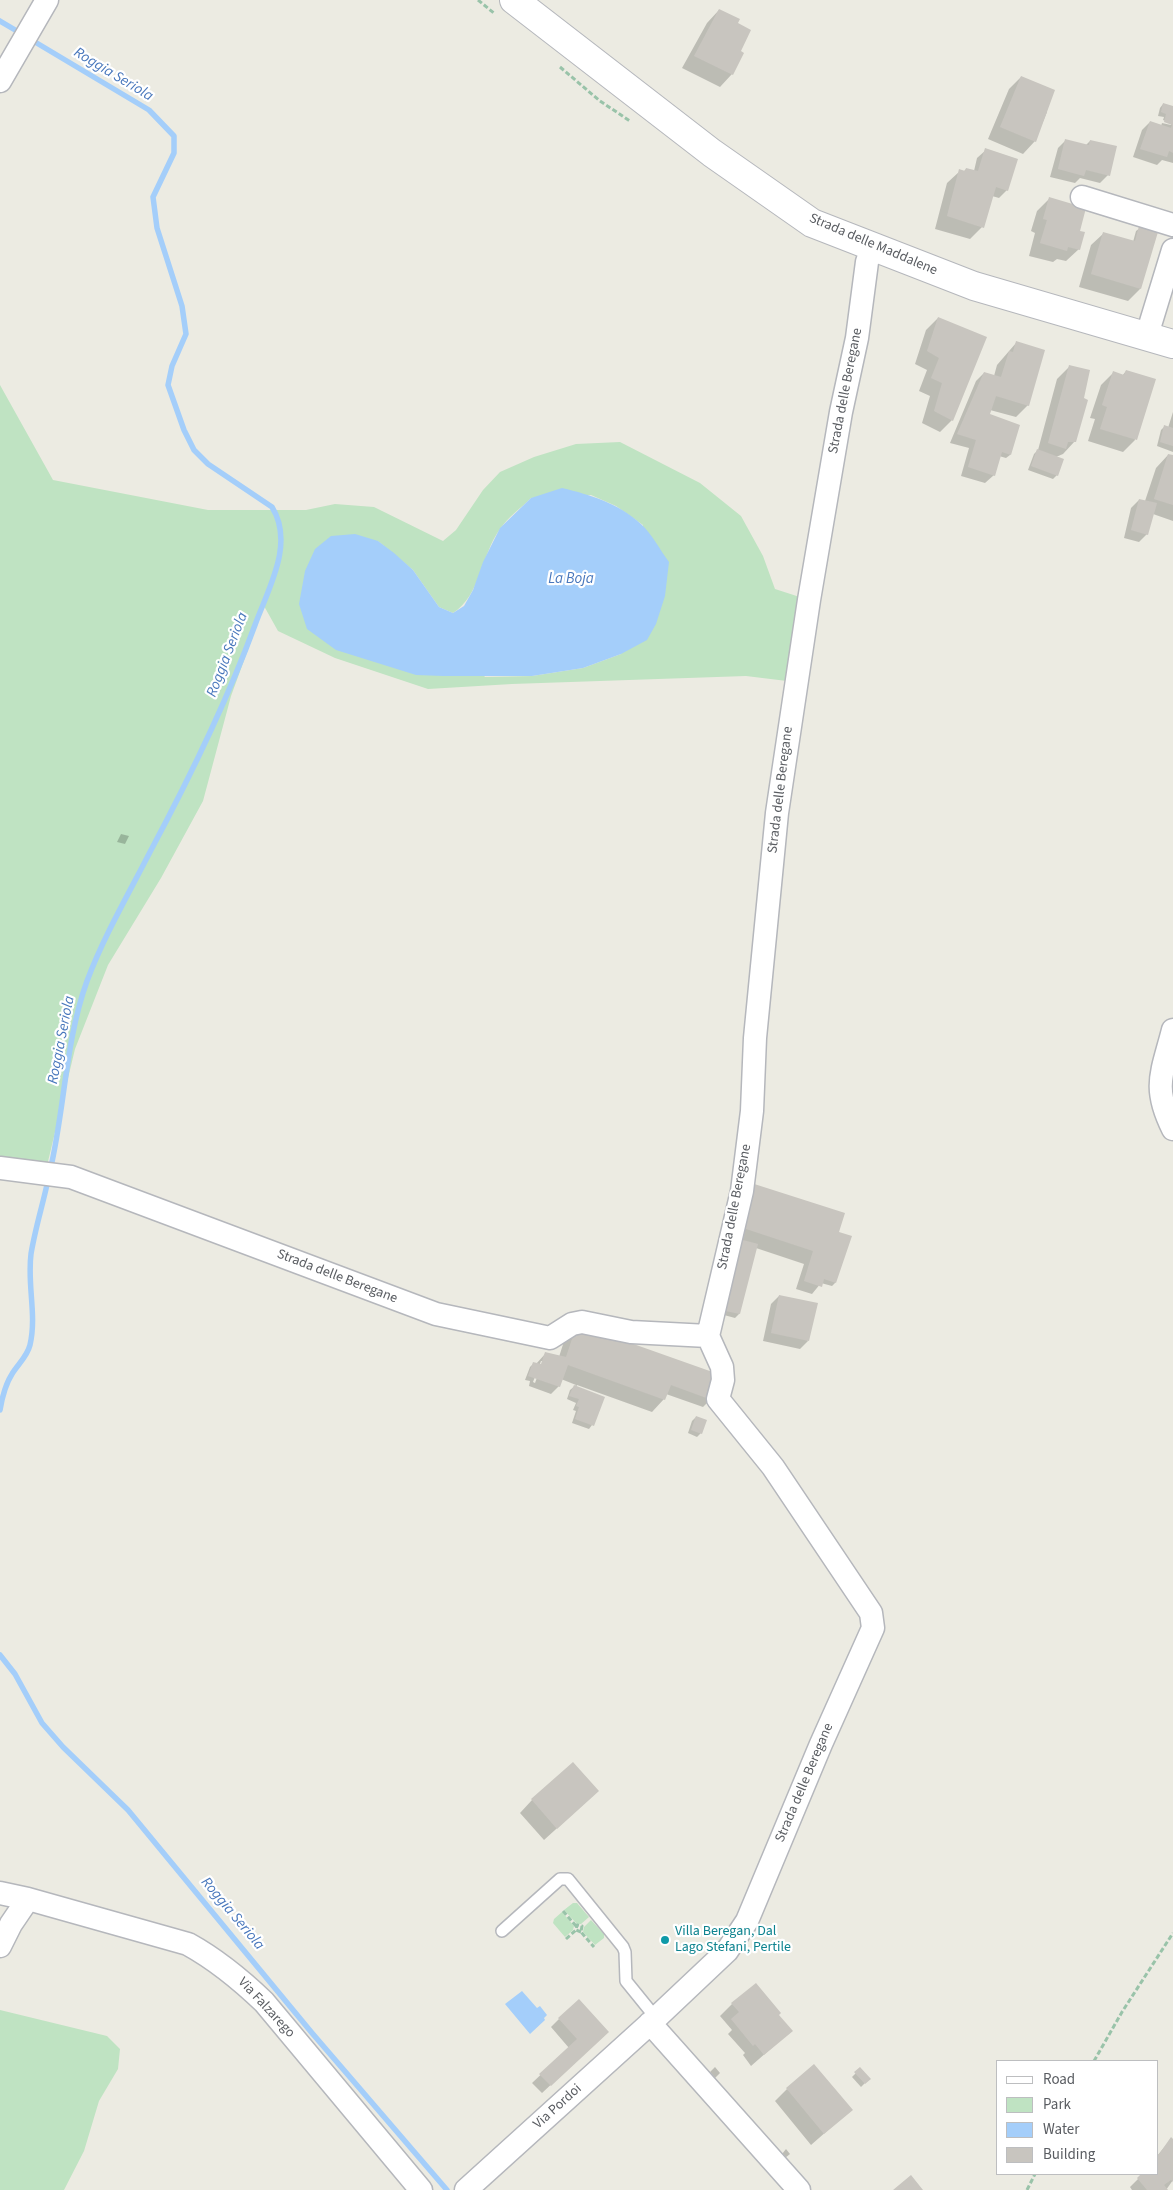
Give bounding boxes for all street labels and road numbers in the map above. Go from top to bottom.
street label: Strada delle Maddalene [806,210,940,280]
street label: Strada delle Beregane [826,327,866,455]
street label: Strada delle Beregane [765,726,797,854]
street label: Strada delle Beregane [715,1143,755,1271]
street label: Strada delle Beregane [274,1246,400,1308]
street label: Strada delle Beregane [772,1721,838,1845]
street label: Via Falzarego [234,1974,298,2042]
street label: Via Pordoi [530,2081,586,2133]

